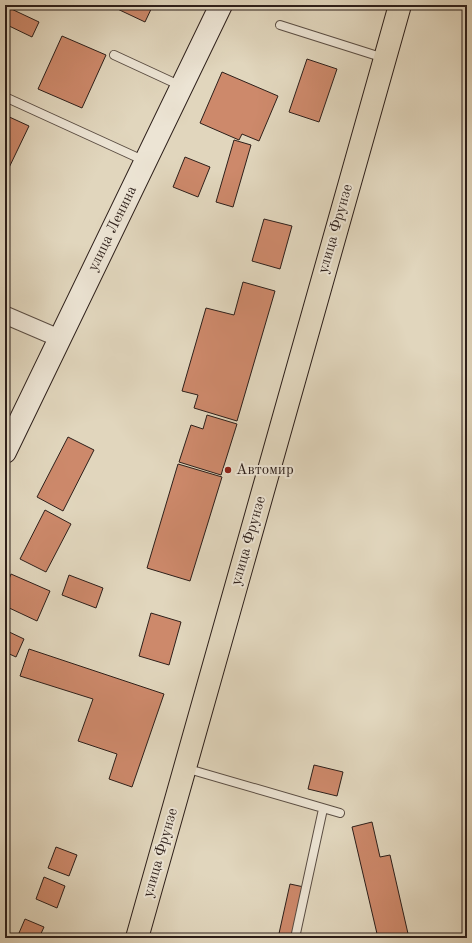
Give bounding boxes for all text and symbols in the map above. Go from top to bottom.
street label: улица Ленина [86,183,140,274]
street label: улица Фрунзе [316,183,356,275]
place label: Автомир [236,463,294,478]
marker: Автомир [223,465,233,475]
street label: улица Фрунзе [229,495,269,587]
street label: улица Фрунзе [141,807,181,899]

